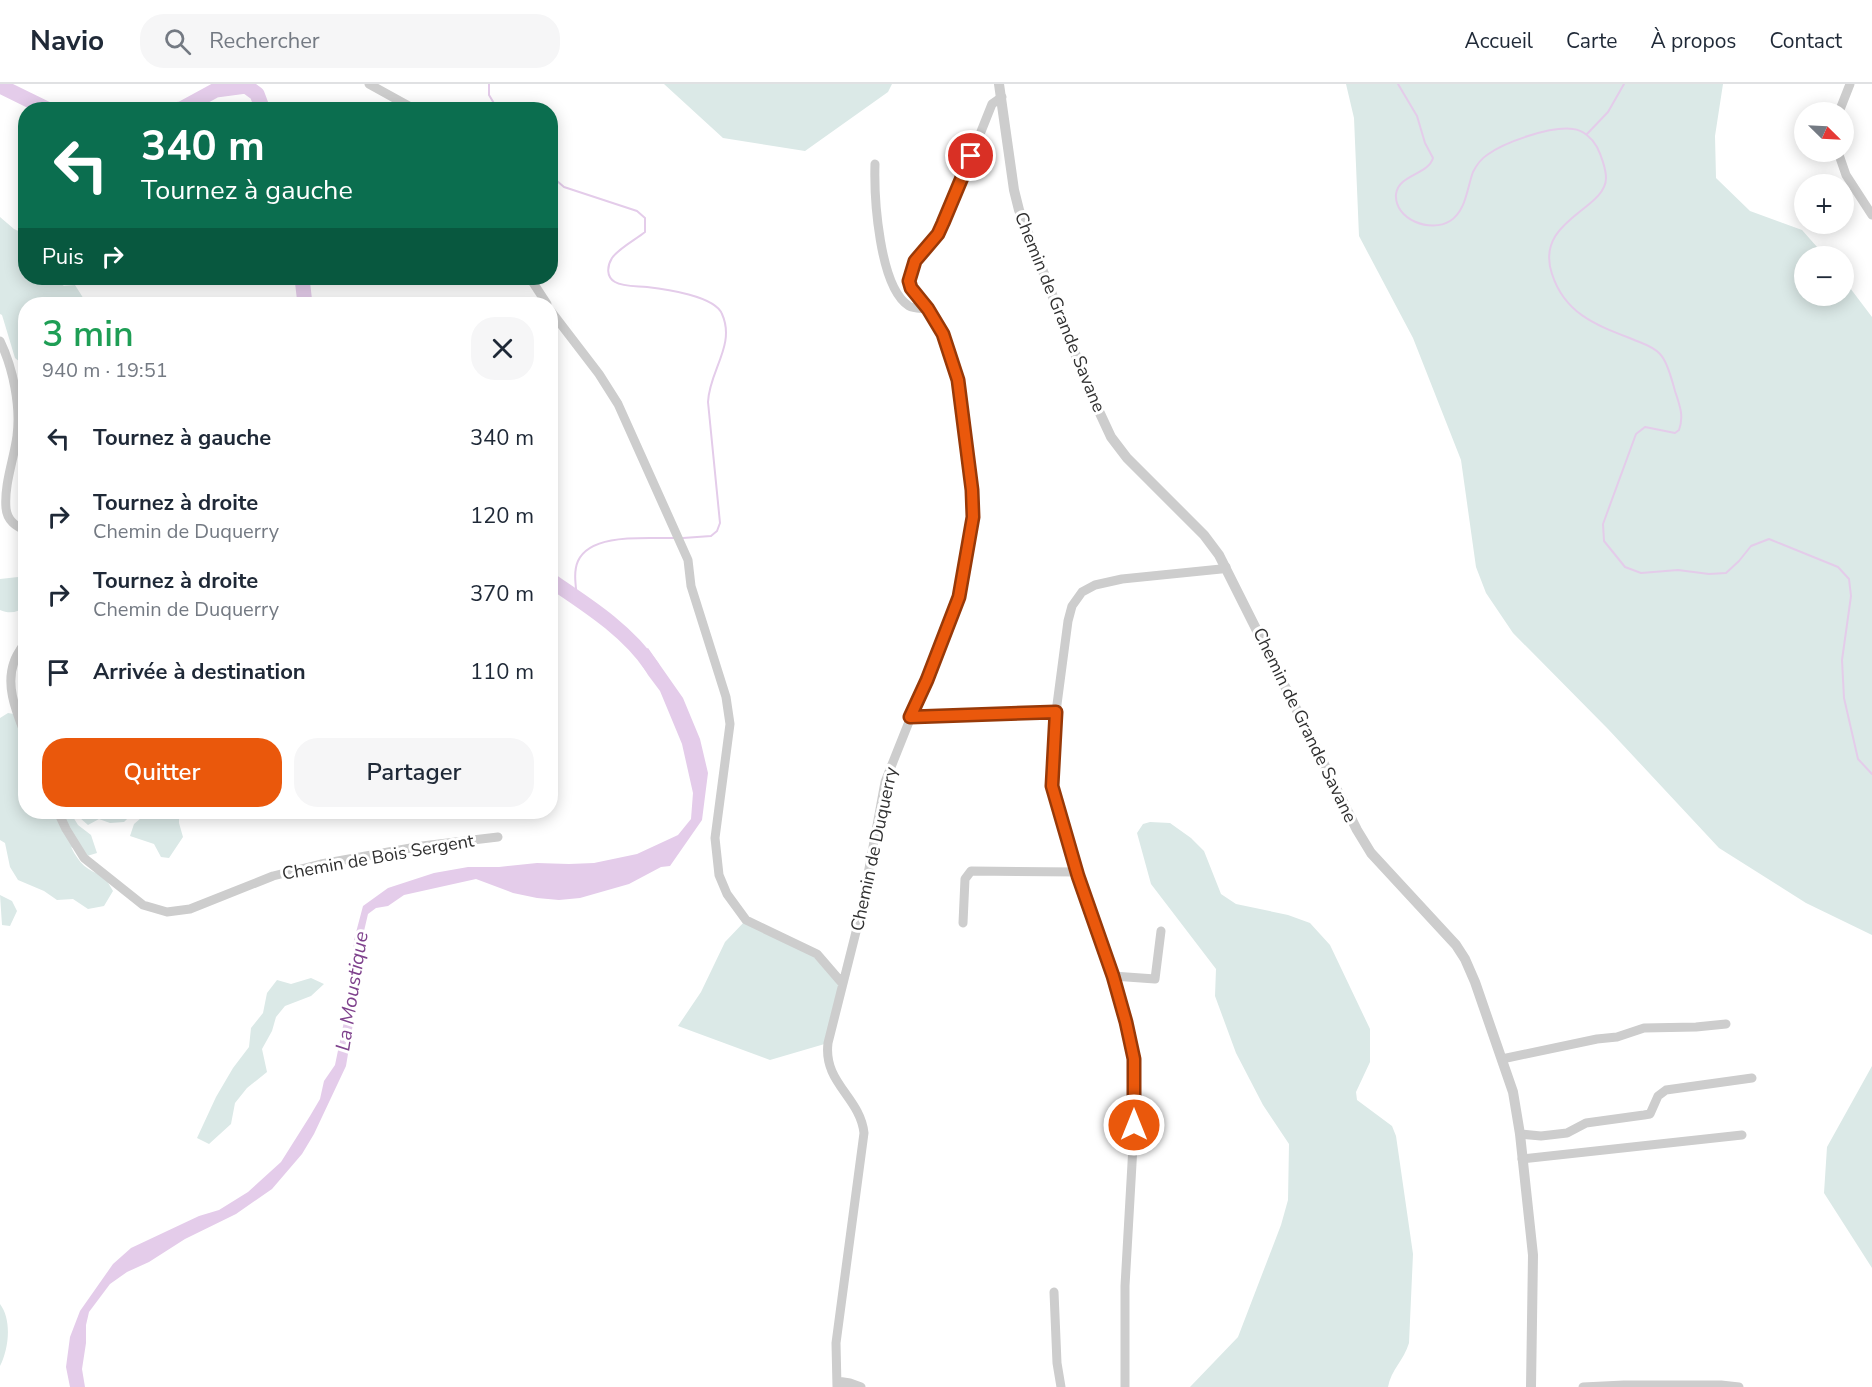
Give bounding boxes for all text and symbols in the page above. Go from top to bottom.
search box [140,14,560,68]
text: Navio [30,22,104,60]
icon: search [161,25,194,58]
text: Rechercher [209,26,320,56]
text: Accueil [1464,27,1533,55]
text: Carte [1566,27,1617,55]
text: À propos [1650,27,1736,55]
text: Contact [1769,27,1842,55]
north arrow [1794,102,1854,162]
map controls [1794,102,1854,306]
text: 340 m [141,118,265,175]
icon: left [42,126,120,204]
pin [945,130,996,181]
icon: arrive [954,139,987,172]
text: Tournez à gauche [141,172,353,209]
button: + [1794,174,1854,234]
street label: Chemin de Grande Savane [1009,208,1111,416]
icon: right [96,240,129,273]
text: Puis [42,242,84,272]
button: − [1794,246,1854,306]
text: 3 min [42,310,134,359]
button: close [471,317,534,380]
text: 940 m · 19:51 [42,357,168,384]
icon: left [42,422,75,455]
text: Tournez à gauche [93,423,271,453]
text: 340 m [470,423,534,453]
text: Tournez à droite [93,488,258,518]
icon: right [42,500,75,533]
text: 120 m [470,501,534,531]
text: Chemin de Duquerry [93,518,279,545]
text: Tournez à droite [93,566,258,596]
icon: right [42,578,75,611]
text: 370 m [470,579,534,609]
text: Chemin de Duquerry [93,596,279,623]
street label: Chemin de Grande Savane [1247,624,1363,826]
icon: arrive [42,656,75,689]
text: Arrivée à destination [93,657,306,687]
text: 110 m [470,657,534,687]
button: Quitter [42,738,282,807]
button: Partager [294,738,534,807]
street label: Chemin de Duquerry [845,764,903,933]
street label: Chemin de Bois Sergent [280,828,476,886]
water label: La Moustique [329,929,375,1053]
position arrow [1102,1093,1166,1157]

